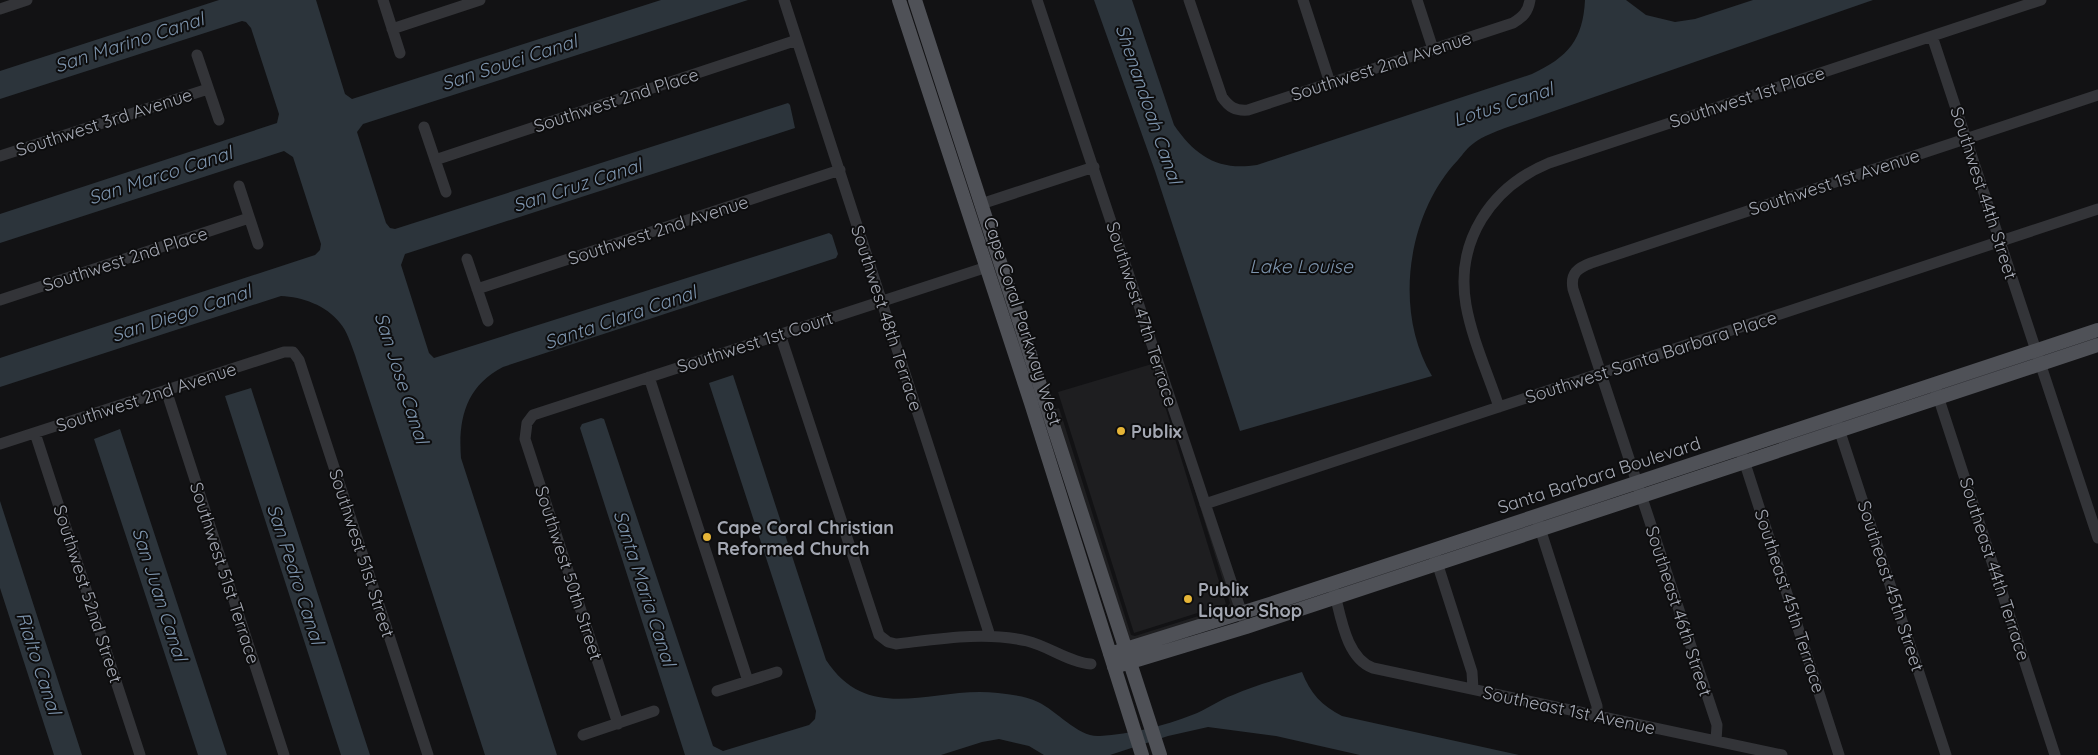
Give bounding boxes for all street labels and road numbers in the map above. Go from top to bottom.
street label: Southwest 2nd Avenue [1288,26,1474,106]
street label: Southwest 1st Place [1666,61,1828,133]
street label: Southwest 2nd Place [531,62,701,138]
street label: Southwest 3rd Avenue [13,83,195,161]
street label: Southwest 44th Street [1945,104,2023,282]
street label: Southwest 1st Avenue [1746,143,1922,221]
street label: Southwest 2nd Avenue [565,190,751,270]
street label: Cape Coral Parkway West [978,214,1068,428]
street label: Southwest 47th Terrace [1101,219,1183,409]
street label: Southwest 2nd Place [40,221,210,297]
street label: Southwest 48th Terrace [846,222,928,414]
street label: Southwest Santa Barbara Place [1522,305,1780,409]
street label: Southwest 1st Court [674,306,836,378]
street label: Southwest 2nd Avenue [53,357,239,437]
street label: Santa Barbara Boulevard [1495,431,1703,519]
street label: Southwest 51st Street [324,466,400,640]
street label: Southeast 44th Terrace [1955,474,2035,664]
street label: Southwest 51st Terrace [185,479,265,667]
street label: Southwest 50th Street [530,483,608,663]
street label: Southeast 45th Street [1853,498,1929,674]
street label: Southwest 52nd Street [48,502,128,686]
street label: Southeast 45th Terrace [1749,506,1831,696]
street label: Southeast 46th Street [1641,523,1717,699]
street label: Southeast 1st Avenue [1481,680,1657,740]

